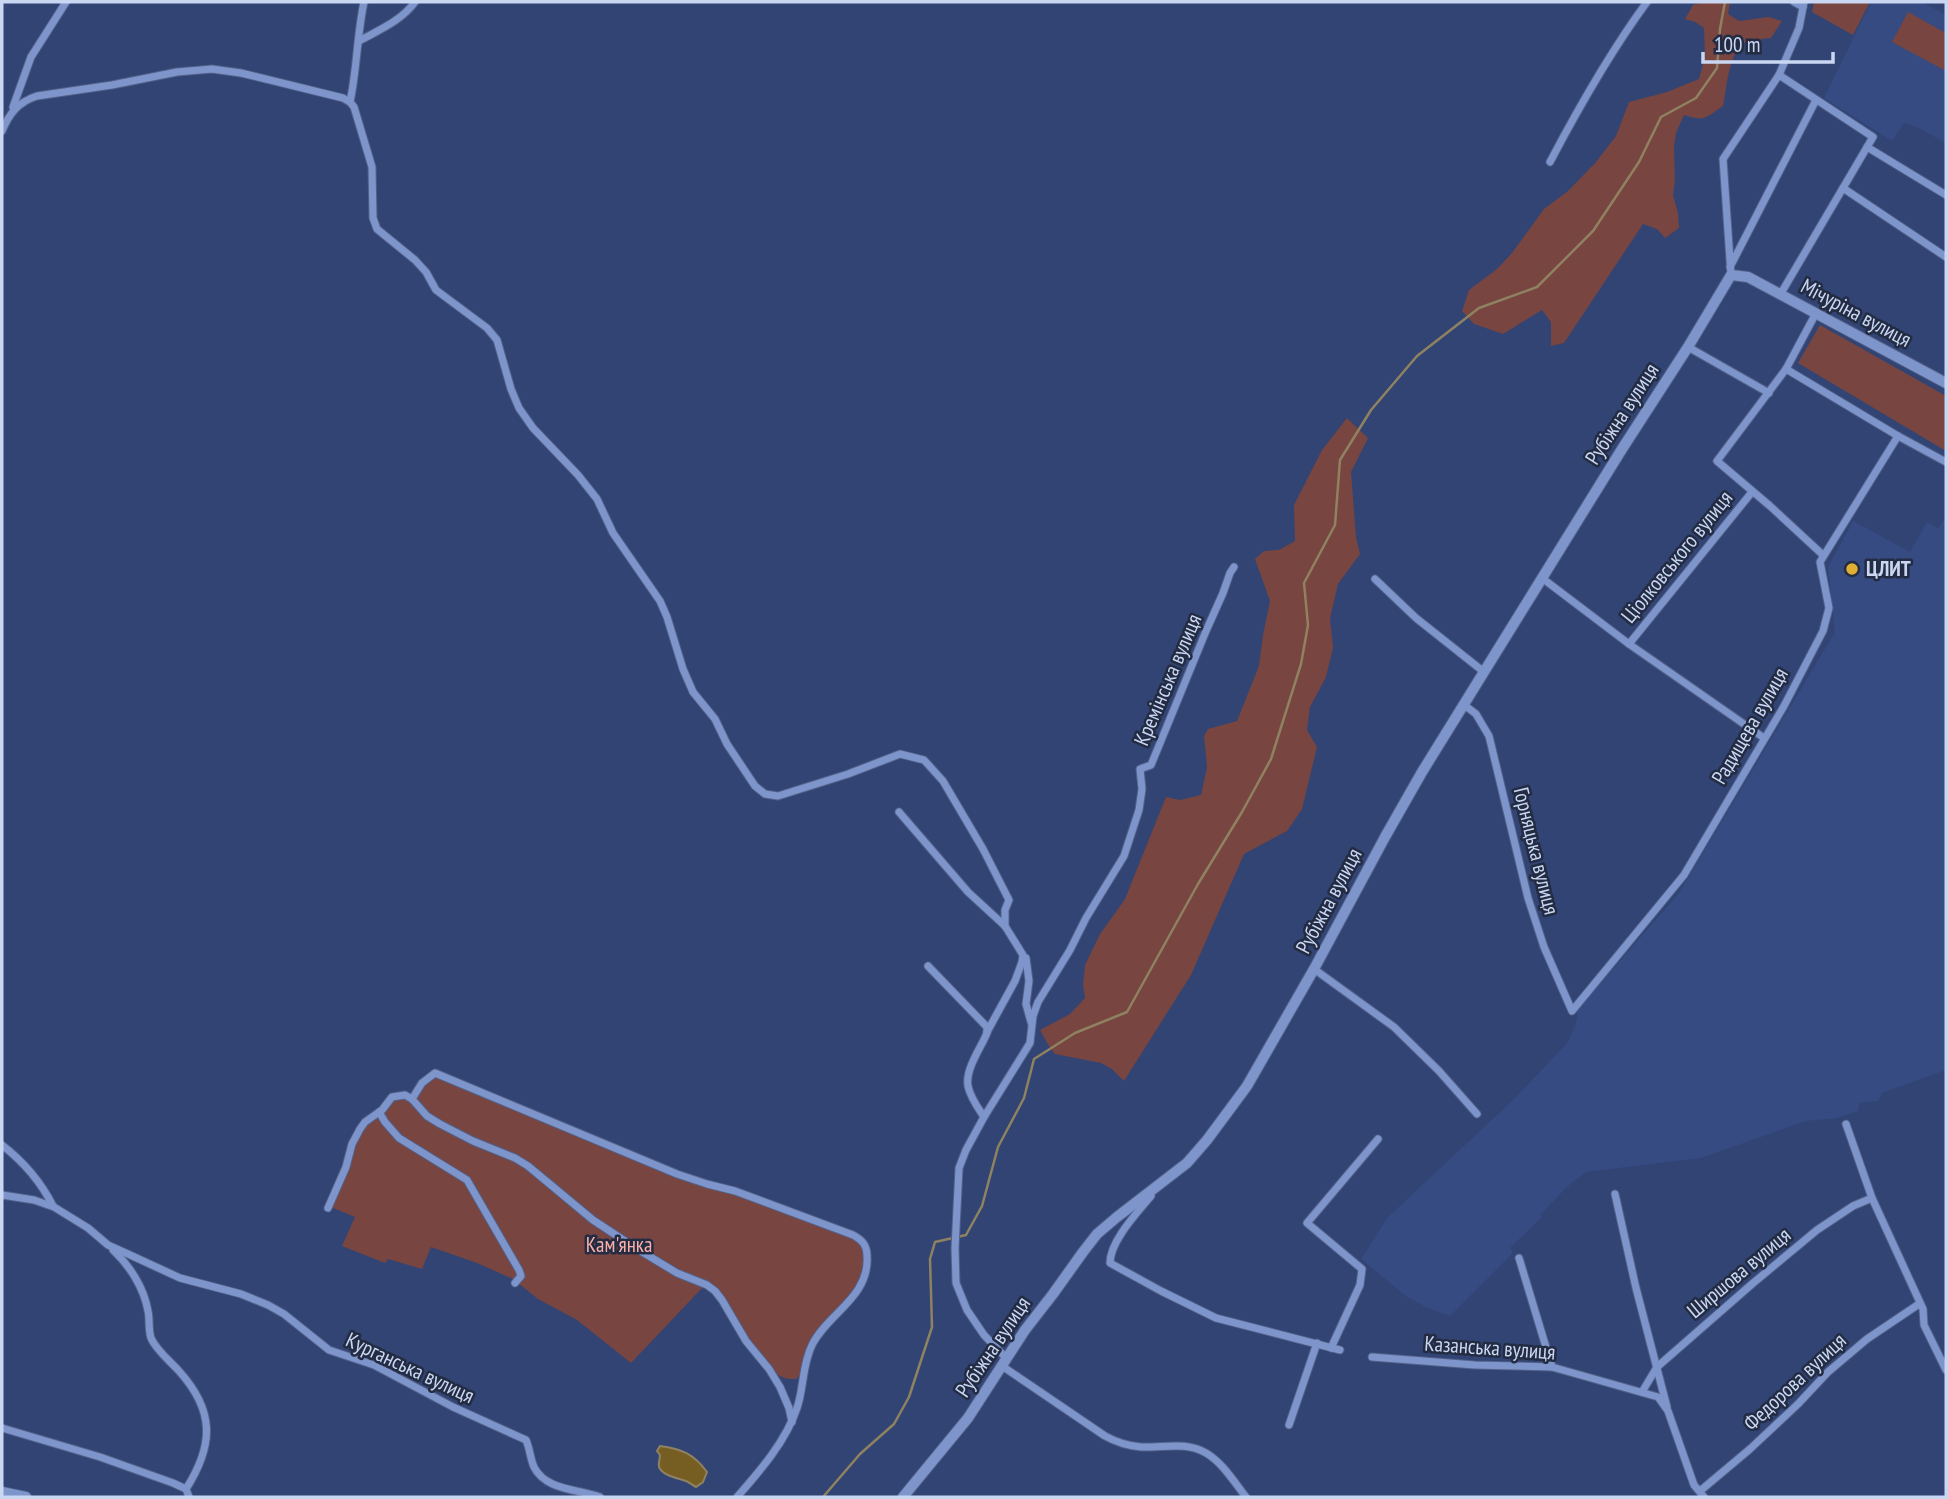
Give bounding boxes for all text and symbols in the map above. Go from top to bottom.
scale bar [1703,21,1832,65]
text: 100 m [1714,31,1760,58]
street label: Мічуріна вулиця [1796,272,1916,353]
street label: Рубіжна вулиця [1579,358,1664,470]
street label: Ціолковського вулиця [1615,485,1738,628]
place label: ЦЛИТ [1866,555,1911,582]
marker: ЦЛИТ [1844,561,1860,577]
street label: Кремінська вулиця [1128,610,1207,750]
street label: Радищева вулиця [1705,663,1794,789]
street label: Горняцька вулиця [1508,784,1565,917]
street label: Рубіжна вулиця [1290,843,1368,958]
street label: Ширшова вулиця [1681,1221,1796,1324]
park label: Кам'янка [586,1231,652,1258]
street label: Рубіжна вулиця [949,1291,1036,1402]
street label: Курганська вулиця [342,1326,479,1409]
street label: Федорова вулиця [1738,1327,1852,1436]
street label: Казанська вулиця [1424,1329,1556,1366]

